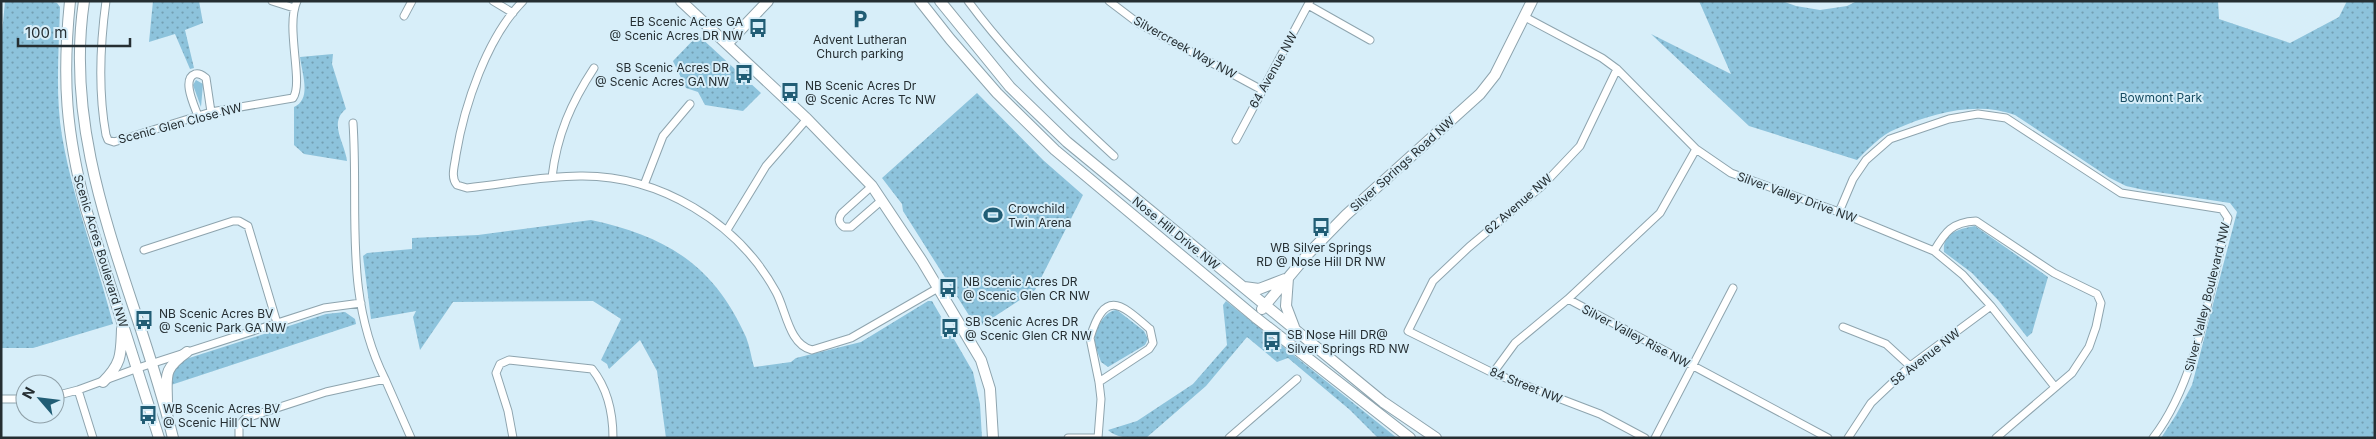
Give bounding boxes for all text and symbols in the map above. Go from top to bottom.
parking icon: Advent Lutheran Church parking [849,8,871,30]
street label: Silvercreek Way NW [1131,12,1239,82]
place label: EB Scenic Acres GA @ Scenic Acres DR NW [609,14,743,43]
scale bar [18,15,130,47]
bus stop icon: EB Scenic Acres GA @ Scenic Acres DR NW [747,17,769,39]
text: 100 m [25,23,67,42]
street label: 64 Avenue NW [1246,29,1300,111]
place label: Advent Lutheran Church parking [813,32,907,61]
place label: SB Scenic Acres DR @ Scenic Acres GA NW [595,60,729,89]
bus stop icon: SB Scenic Acres DR @ Scenic Acres GA NW [733,63,755,85]
place label: NB Scenic Acres Dr @ Scenic Acres Tc NW [805,78,936,107]
bus stop icon: NB Scenic Acres Dr @ Scenic Acres Tc NW [779,81,801,103]
park label: Bowmont Park [2120,90,2203,105]
street label: Scenic Glen Close NW [116,99,244,147]
street label: Silver Springs Road NW [1347,113,1457,215]
street label: Silver Valley Drive NW [1735,168,1859,226]
street label: 62 Avenue NW [1481,170,1555,237]
street label: Scenic Acres Boulevard NW [71,173,131,329]
street label: Nose Hill Drive NW [1129,193,1223,273]
place label: Crowchild Twin Arena [1008,201,1072,230]
sports icon: Crowchild Twin Arena [982,204,1004,226]
bus stop icon: WB Silver Springs RD @ Nose Hill DR NW [1310,216,1332,238]
street label: Silver Valley Boulevard NW [2181,221,2233,373]
place label: WB Silver Springs RD @ Nose Hill DR NW [1256,240,1386,269]
place label: NB Scenic Acres DR @ Scenic Glen CR NW [963,274,1090,303]
bus stop icon: NB Scenic Acres DR @ Scenic Glen CR NW [937,277,959,299]
street label: Silver Valley Rise NW [1579,301,1693,371]
place label: NB Scenic Acres BV @ Scenic Park GA NW [159,306,286,335]
bus stop icon: NB Scenic Acres BV @ Scenic Park GA NW [133,309,155,331]
place label: SB Scenic Acres DR @ Scenic Glen CR NW [965,314,1092,343]
bus stop icon: SB Scenic Acres DR @ Scenic Glen CR NW [939,317,961,339]
street label: 58 Avenue NW [1887,325,1963,389]
place label: SB Nose Hill DR@ Silver Springs RD NW [1287,327,1410,356]
bus stop icon: SB Nose Hill DR@ Silver Springs RD NW [1261,330,1283,352]
street label: 84 Street NW [1488,364,1565,406]
north arrow [15,374,65,424]
text: N [18,384,38,401]
place label: WB Scenic Acres BV @ Scenic Hill CL NW [163,401,281,430]
bus stop icon: WB Scenic Acres BV @ Scenic Hill CL NW [137,404,159,426]

